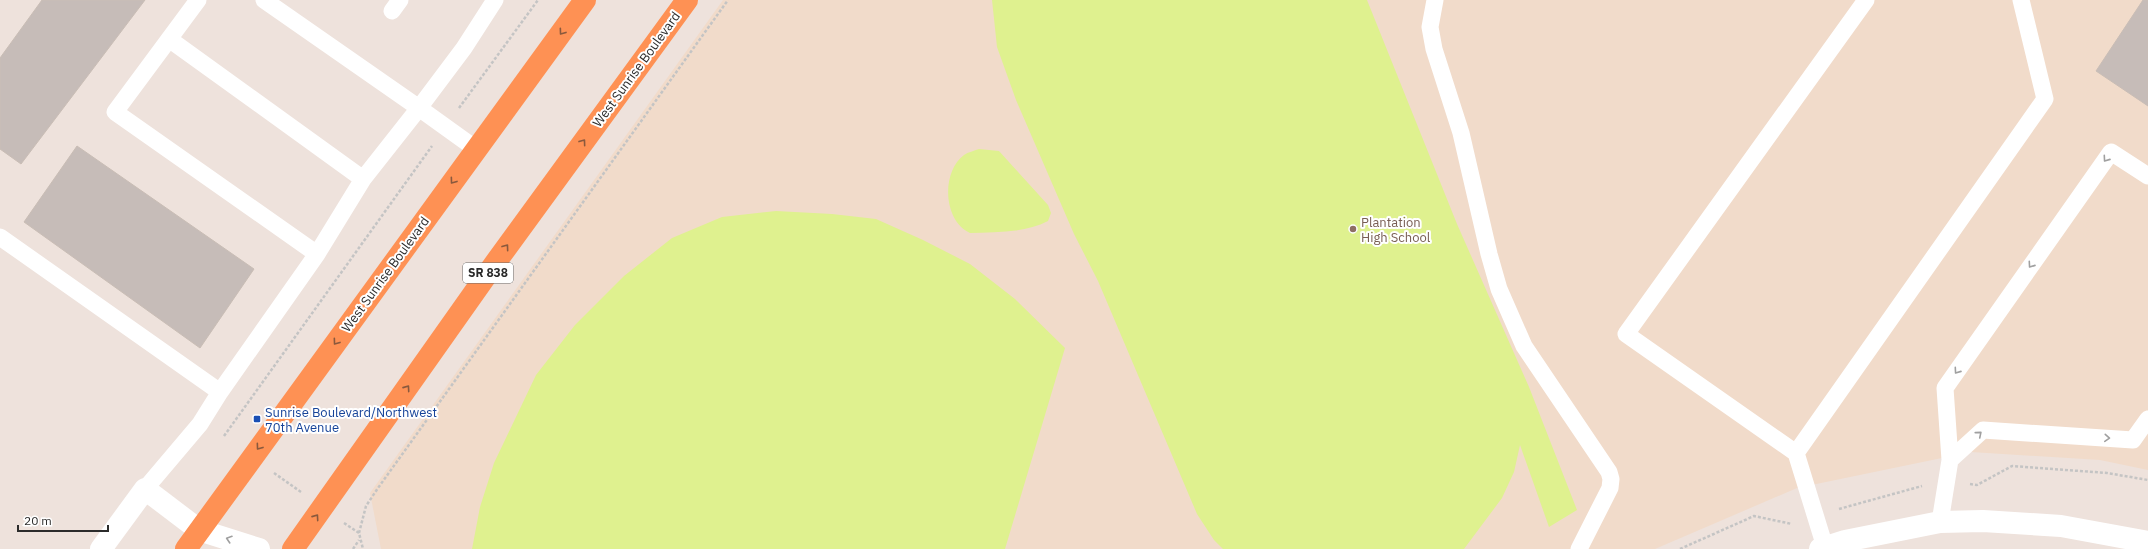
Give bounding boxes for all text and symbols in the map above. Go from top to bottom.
street label: West Sunrise Boulevard [589,8,684,130]
one-way arrow [560,27,567,34]
one-way arrow [578,140,585,147]
one-way arrow [2104,154,2111,161]
one-way arrow [451,176,458,183]
street label: West Sunrise Boulevard [338,213,433,335]
place label: Plantation High School [1361,214,1431,246]
marker: Plantation High School [1348,224,1358,234]
one-way arrow [501,245,508,252]
one-way arrow [2028,261,2036,268]
road number: SR 838 [463,263,513,283]
one-way arrow [334,338,341,345]
one-way arrow [1954,367,1961,374]
one-way arrow [402,385,410,392]
place label: Sunrise Boulevard/Northwest 70th Avenue [265,404,437,436]
marker: Sunrise Boulevard/Northwest 70th Avenue [252,414,262,424]
one-way arrow [1974,432,1981,439]
one-way arrow [2104,434,2110,442]
one-way arrow [257,443,264,450]
scale bar [18,507,108,533]
text: 20 m [24,513,52,528]
one-way arrow [311,514,319,521]
one-way arrow [226,535,233,544]

